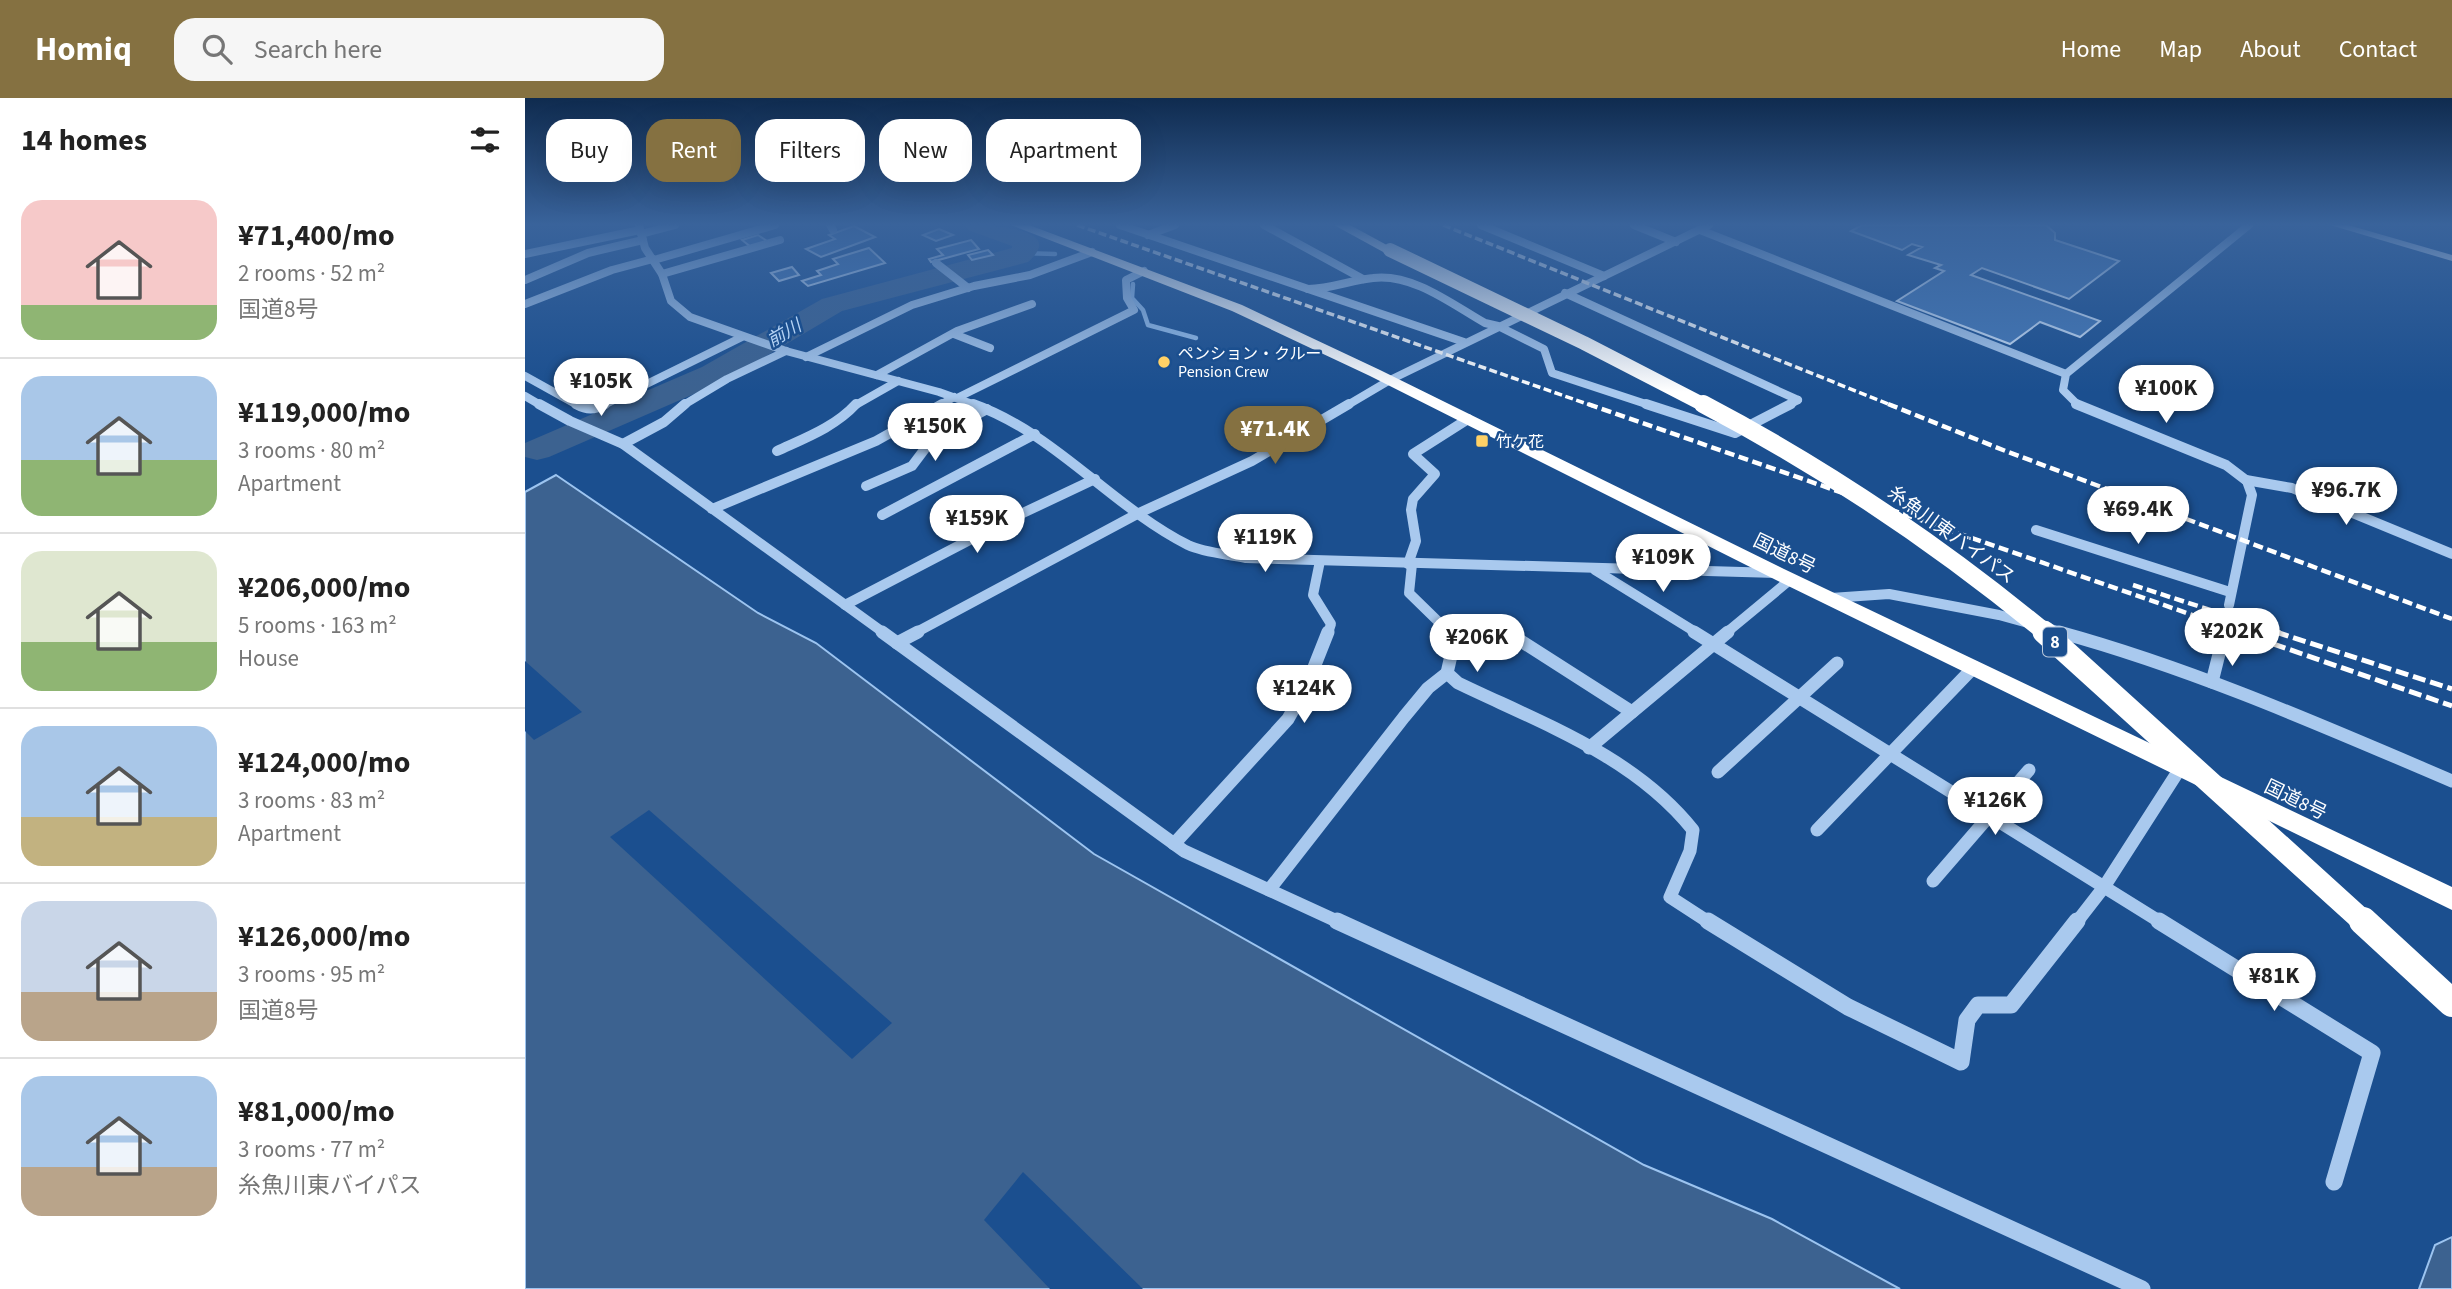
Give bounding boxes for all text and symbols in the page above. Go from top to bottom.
search box [174,18,664,81]
text: Homiq [35,26,132,73]
icon: search [198,30,236,68]
text: Search here [254,31,382,68]
text: Home [2061,32,2121,67]
text: Map [2159,32,2202,67]
text: About [2240,32,2301,67]
text: Contact [2339,32,2417,67]
text: 14 homes [21,119,147,162]
chip: Buy [546,119,632,182]
chip: Rent [646,119,741,182]
chip: Filters [755,119,865,182]
chip: New [879,119,972,182]
chip: Apartment [986,119,1141,182]
icon: filters [466,121,504,159]
text: ¥71,400/mo [238,214,395,257]
icon: home [77,228,161,312]
text: 2 rooms · 52 m² [238,257,385,290]
text: 国道8号 [238,293,318,326]
water label: 前川 [762,313,808,353]
place label: ペンション・クルー Pension Crew [1178,343,1322,383]
marker: ペンション・クルー Pension Crew [1156,354,1172,370]
pin: ¥105K [552,358,650,418]
text: ¥105K [570,364,632,397]
pin: ¥100K [2117,366,2215,425]
text: ¥100K [2135,371,2197,404]
text: ¥119,000/mo [238,391,410,434]
icon: home [77,404,161,488]
pin: ¥150K [886,404,984,463]
pin: ¥71.4K [1218,406,1332,466]
text: ¥150K [904,409,966,442]
text: ¥71.4K [1240,412,1310,445]
place label: 竹ケ花 [1496,431,1544,453]
marker: 竹ケ花 [1474,433,1490,449]
text: 3 rooms · 80 m² [238,434,385,467]
text: Apartment [238,467,341,500]
pin: ¥96.7K [2289,468,2403,527]
text: ¥96.7K [2311,473,2381,506]
street label: 糸魚川東バイパス [1882,480,2020,591]
pin: ¥69.4K [2081,486,2195,546]
text: ¥69.4K [2103,492,2173,525]
pin: ¥159K [928,496,1026,555]
text: ¥159K [946,501,1008,534]
pin: ¥119K [1216,514,1314,574]
text: ¥119K [1234,520,1296,553]
street label: 国道8号 [1749,528,1820,581]
pin: ¥109K [1614,534,1712,594]
text: ¥109K [1632,540,1694,573]
text: ¥206,000/mo [238,566,410,609]
icon: home [77,579,161,663]
pin: ¥202K [2183,608,2281,668]
text: 5 rooms · 163 m² [238,609,397,642]
pin: ¥206K [1428,614,1526,674]
text: ¥202K [2201,614,2263,647]
text: ¥206K [1446,620,1508,653]
road number: 8 [2043,628,2067,656]
text: House [238,642,299,675]
pin: ¥124K [1255,666,1353,725]
text: ¥124K [1273,671,1335,704]
text: ¥124,000/mo [238,741,410,784]
icon: home [77,754,161,838]
street label: 国道8号 [2260,774,2331,827]
pin: ¥126K [1946,778,2044,837]
text: ¥126K [1964,783,2026,816]
text: 3 rooms · 83 m² [238,784,385,817]
text: Apartment [238,817,341,850]
text: ¥126,000/mo [238,915,410,958]
icon: home [77,929,161,1013]
pin: ¥81K [2233,954,2315,1013]
text: 3 rooms · 95 m² [238,958,385,991]
text: ¥81K [2249,959,2299,992]
text: 国道8号 [238,994,318,1027]
text: ¥81,000/mo [238,1090,395,1133]
icon: home [77,1104,161,1188]
text: 3 rooms · 77 m² [238,1133,385,1166]
text: 糸魚川東バイパス [238,1169,422,1202]

